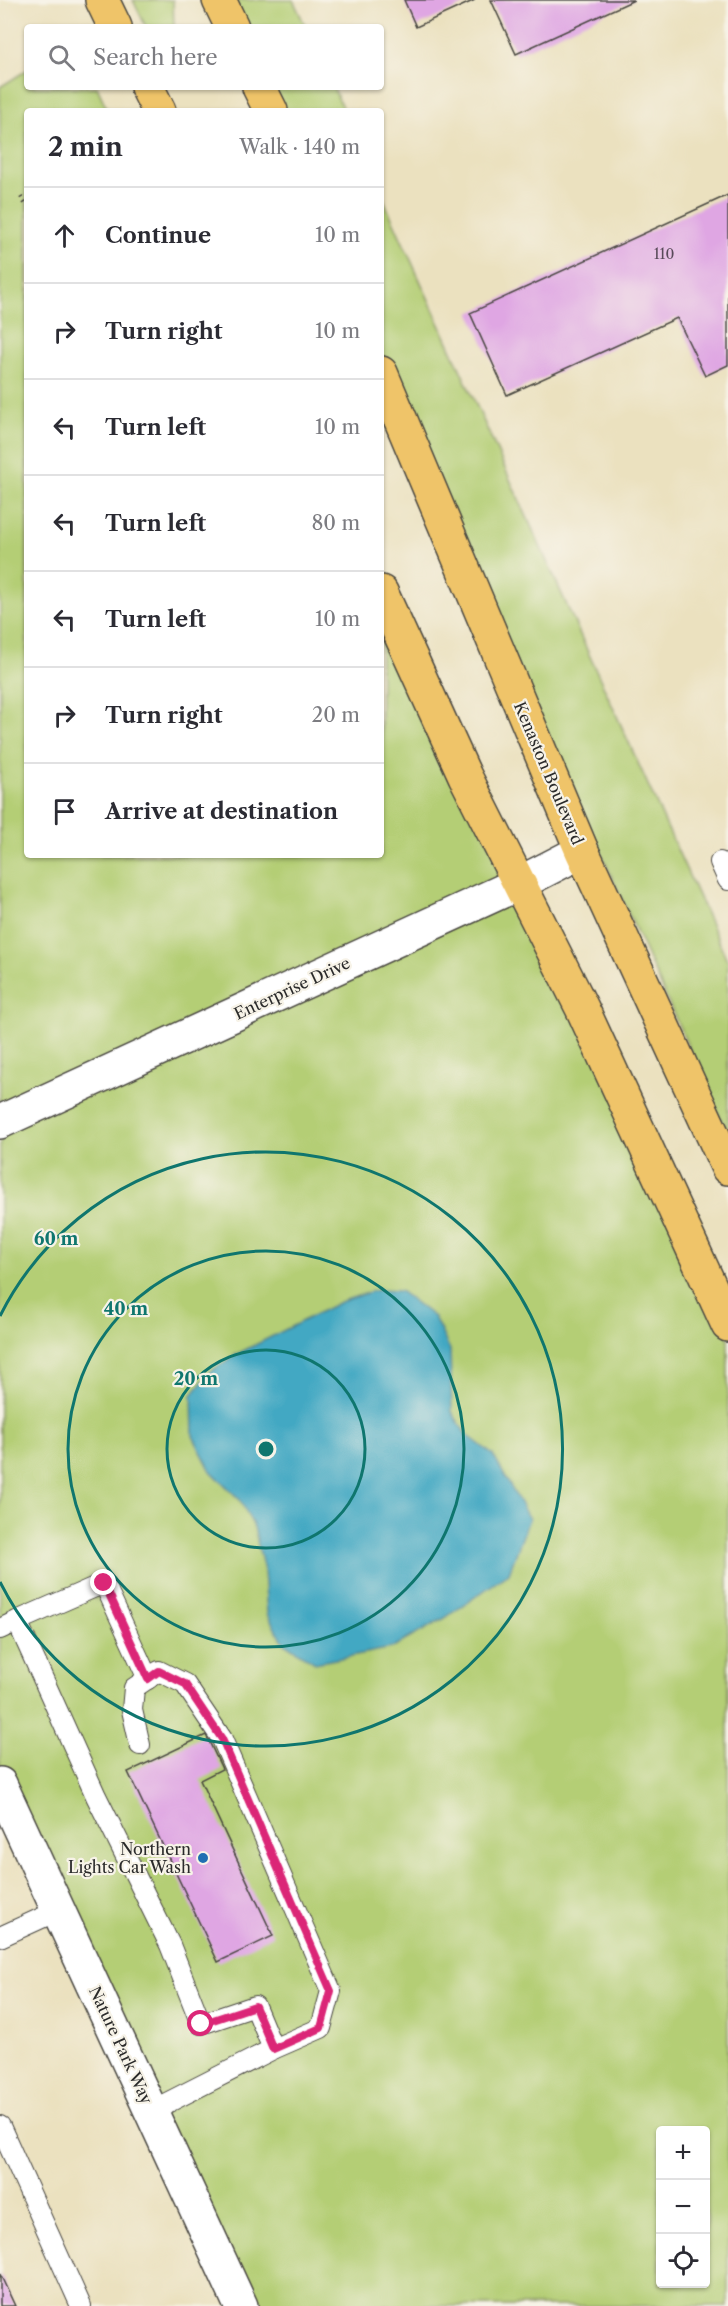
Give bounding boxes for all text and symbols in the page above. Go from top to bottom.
search box [24,24,384,90]
icon: search [45,41,78,74]
text: Search here [93,44,218,71]
text: 2 min [48,131,123,163]
text: Walk · 140 m [239,135,360,159]
icon: ahead [48,219,81,252]
text: Continue [105,222,211,249]
text: 10 m [315,223,360,247]
house number: 110 [654,245,674,263]
icon: right [48,315,81,348]
text: Turn right [105,318,223,345]
text: 10 m [315,319,360,343]
icon: left [48,411,81,444]
text: Turn left [105,414,206,441]
text: 10 m [315,415,360,439]
icon: left [48,507,81,540]
text: Turn left [105,510,206,537]
text: 80 m [312,511,360,535]
icon: left [48,603,81,636]
text: Turn left [105,606,206,633]
text: 10 m [315,607,360,631]
icon: right [48,699,81,732]
street label: Kenaston Boulevard [510,699,588,848]
text: Turn right [105,702,223,729]
text: 20 m [312,703,360,727]
icon: arrive [48,795,81,828]
text: Arrive at destination [105,798,338,825]
street label: Enterprise Drive [231,952,353,1024]
text: 60 m [34,1228,78,1250]
text: 40 m [104,1298,148,1320]
text: 20 m [174,1368,218,1390]
centre of rings [256,1439,276,1459]
route end [90,1569,116,1595]
place label: Northern Lights Car Wash [68,1839,191,1877]
marker: Northern Lights Car Wash [196,1851,210,1865]
street label: Nature Park Way [85,1983,157,2108]
route start [187,2010,213,2036]
map controls [656,2126,710,2288]
button: + [656,2126,710,2180]
button: − [656,2180,710,2234]
button: locate [656,2234,710,2288]

